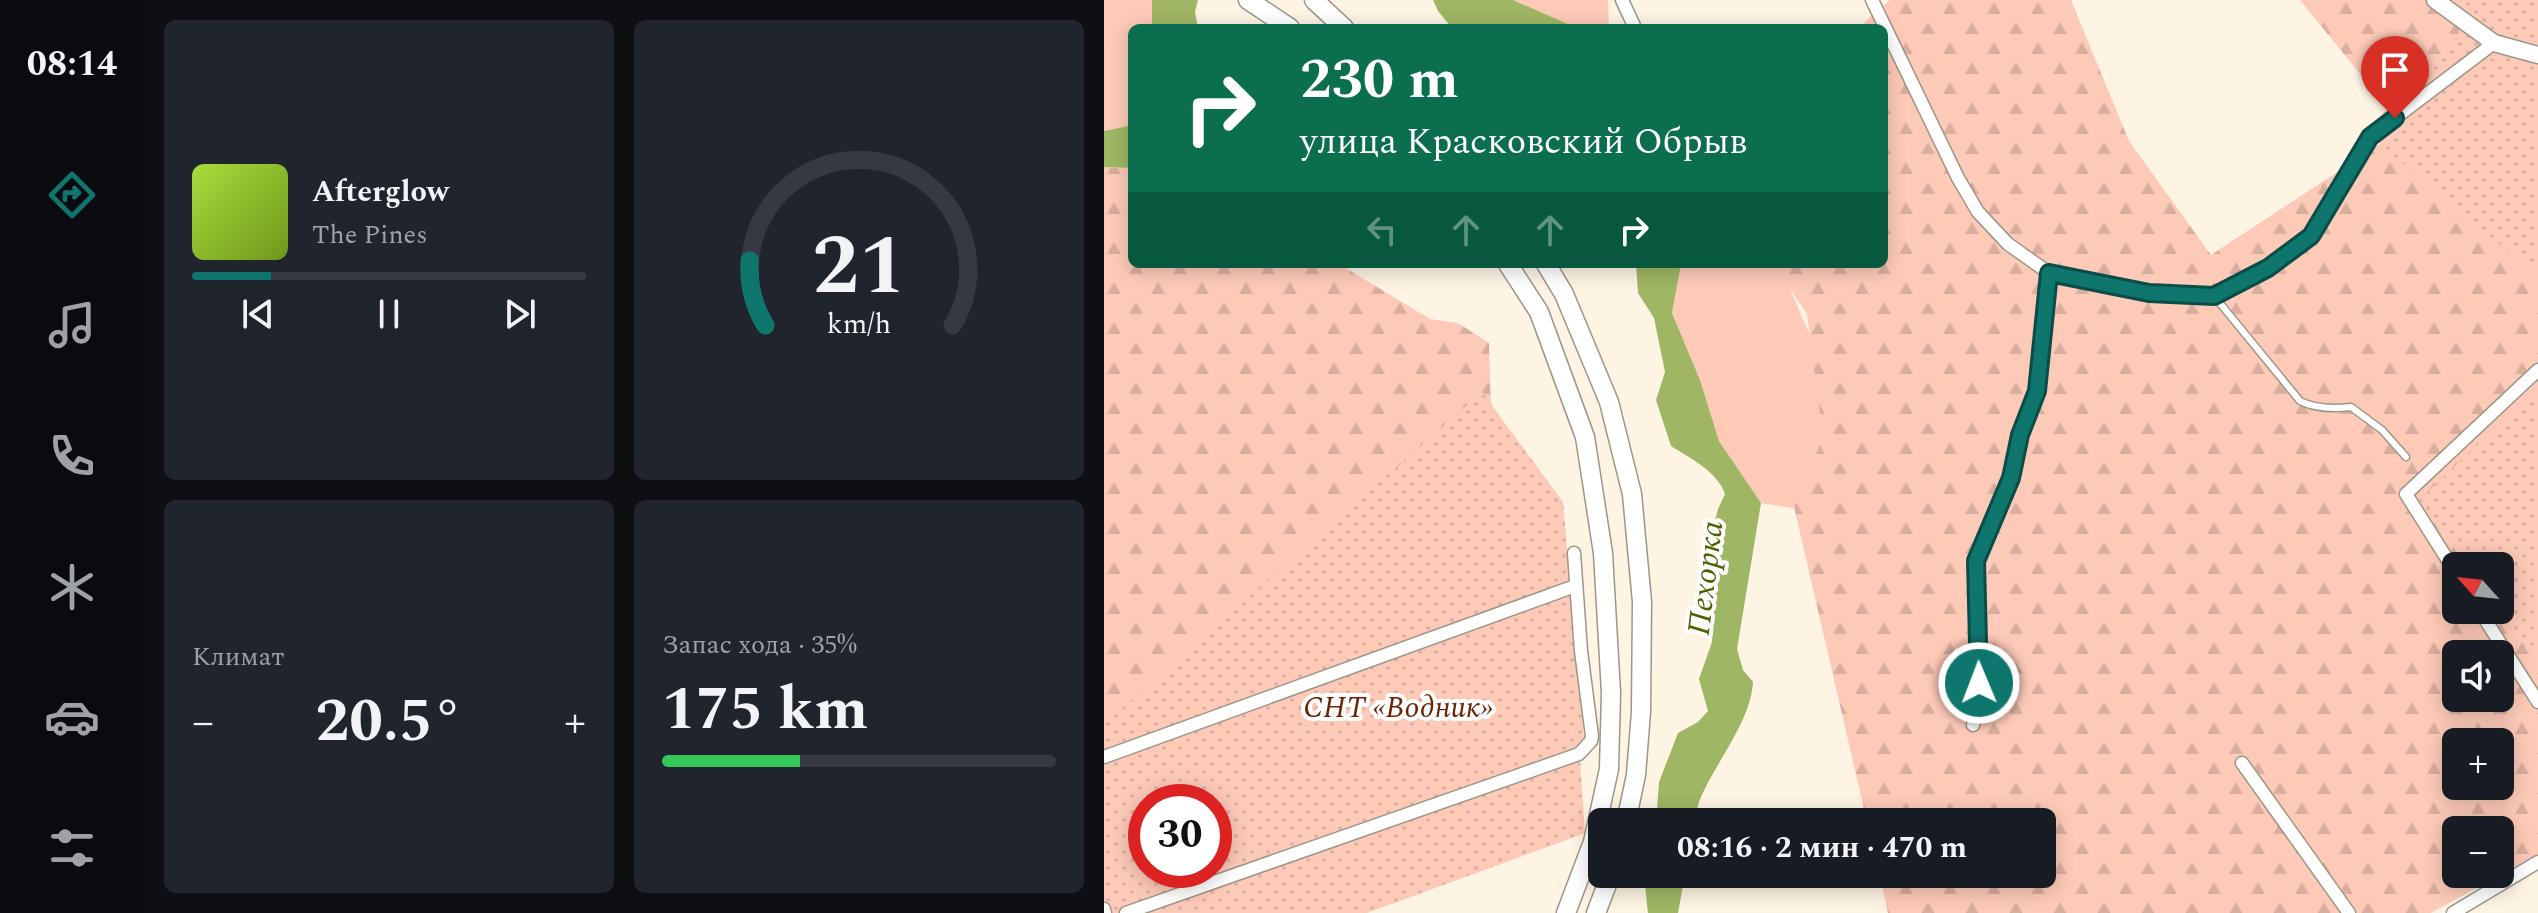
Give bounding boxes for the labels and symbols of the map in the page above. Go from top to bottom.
pin [2361,36,2429,118]
water label: Пехорка [1675,518,1737,638]
north arrow [2442,552,2514,624]
position arrow [1937,641,2021,725]
park label: СНТ «Водник» [1303,685,1493,731]
speed limit sign: 30 [1128,784,1232,888]

